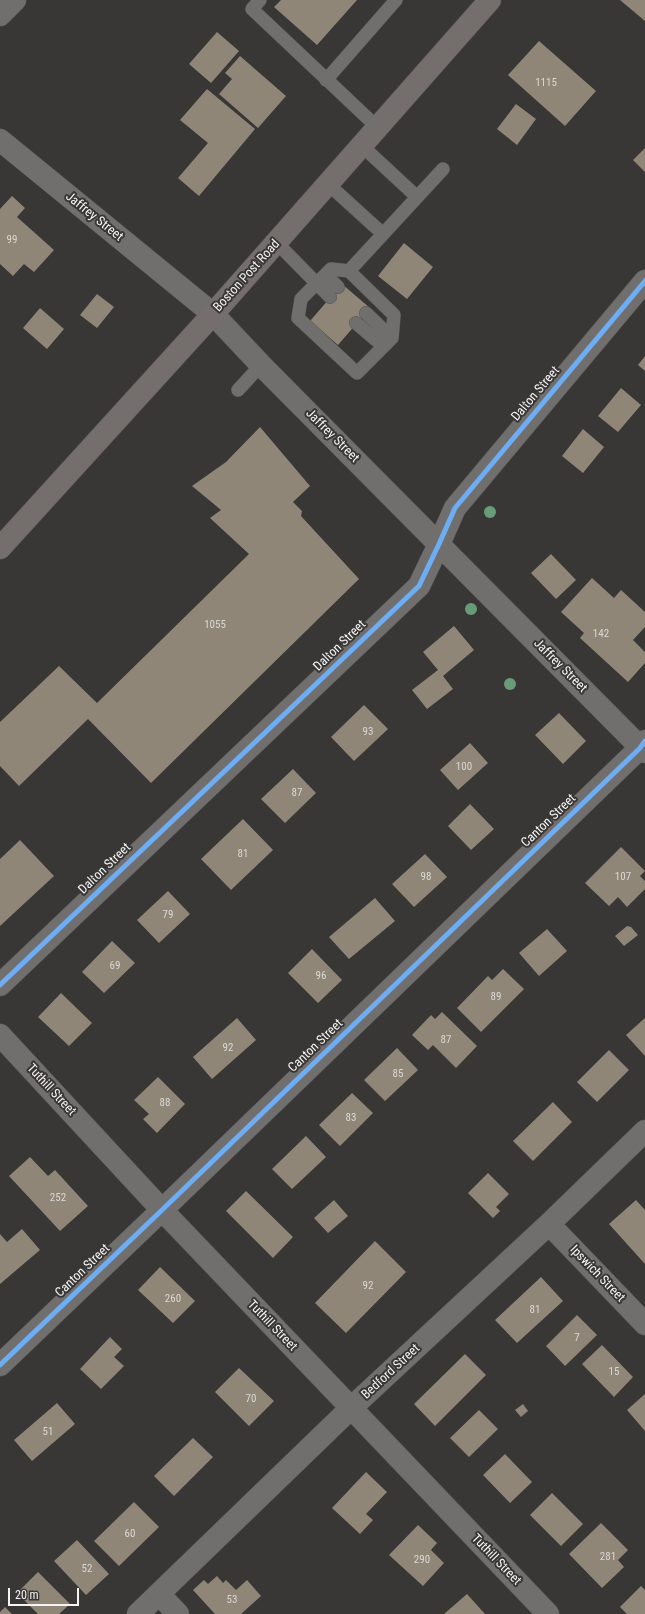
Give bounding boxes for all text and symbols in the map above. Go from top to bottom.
house number: 1115 [535,76,557,90]
street label: Jaffrey Street [62,189,126,245]
house number: 99 [7,233,17,247]
street label: Boston Post Road [211,237,283,315]
street label: Dalton Street [509,363,563,425]
street label: Jaffrey Street [302,406,362,466]
street label: Dalton Street [311,617,369,675]
house number: 1055 [204,618,226,632]
house number: 142 [593,627,609,641]
street label: Jaffrey Street [530,636,590,696]
house number: 93 [363,725,373,739]
house number: 100 [456,760,472,774]
house number: 87 [292,786,302,800]
street label: Canton Street [518,791,580,851]
street label: Dalton Street [76,840,134,898]
house number: 81 [238,847,248,861]
house number: 98 [421,870,431,884]
house number: 107 [615,870,631,884]
house number: 79 [163,908,173,922]
house number: 69 [110,959,120,973]
house number: 96 [316,969,326,983]
house number: 89 [491,990,501,1004]
street label: Canton Street [285,1016,347,1076]
house number: 87 [441,1033,451,1047]
house number: 92 [223,1041,233,1055]
street label: Tuthill Street [23,1061,79,1119]
house number: 85 [393,1067,403,1081]
house number: 88 [160,1096,170,1110]
house number: 83 [346,1111,356,1125]
house number: 252 [50,1191,66,1205]
street label: Canton Street [52,1241,114,1301]
street label: Ipswich Street [566,1242,628,1306]
house number: 92 [363,1279,373,1293]
house number: 260 [165,1292,181,1306]
street label: Tuthill Street [244,1297,300,1355]
house number: 81 [530,1303,540,1317]
house number: 7 [574,1331,580,1345]
street label: Bedford Street [359,1341,423,1403]
house number: 15 [609,1365,619,1379]
house number: 70 [246,1392,256,1406]
house number: 51 [43,1425,53,1439]
house number: 60 [125,1527,135,1541]
street label: Tuthill Street [468,1531,524,1589]
house number: 281 [600,1550,616,1564]
house number: 290 [414,1553,430,1567]
house number: 52 [82,1562,92,1576]
scale bar [10,1580,81,1606]
text: 20 m [15,1588,39,1602]
house number: 53 [227,1593,237,1607]

